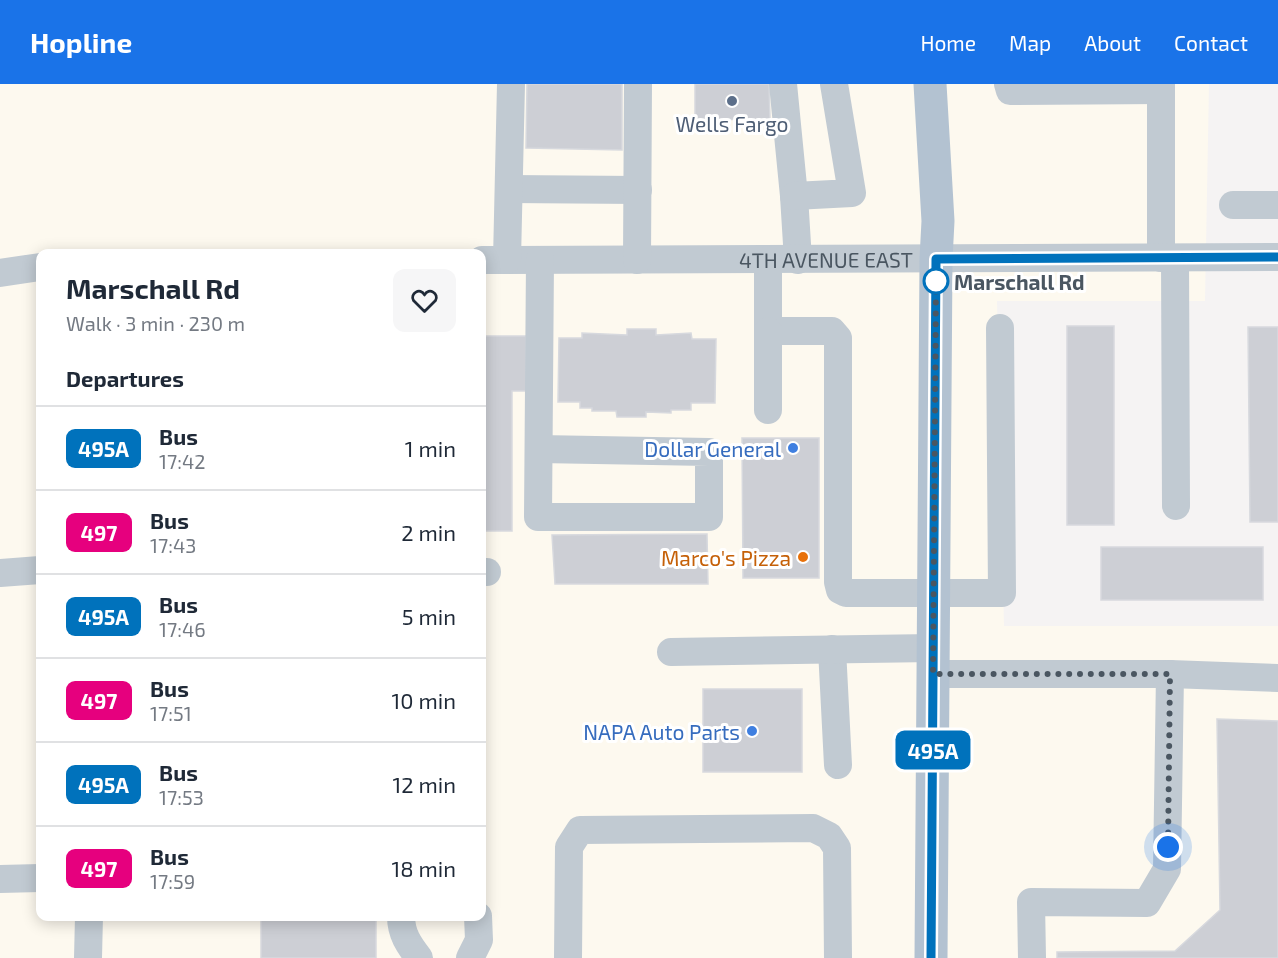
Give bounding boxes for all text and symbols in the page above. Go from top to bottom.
text: Hopline [30,25,132,59]
text: Home [920,30,976,55]
text: Map [1009,30,1051,55]
text: About [1084,30,1141,55]
text: Contact [1174,30,1248,55]
marker: Wells Fargo [725,94,739,108]
place label: Wells Fargo [676,111,788,136]
street label: 4TH AVENUE EAST [739,246,913,272]
marker: Marschall Rd [923,268,949,294]
button: heart [393,269,456,332]
place label: Marschall Rd [954,269,1085,294]
text: Marschall Rd [66,271,240,305]
text: Walk · 3 min · 230 m [66,311,245,335]
text: Departures [66,365,184,391]
text: Bus [159,423,198,449]
text: 1 min [405,435,456,461]
text: 495A [78,436,129,461]
place label: Dollar General [644,436,782,461]
marker: Dollar General [786,441,800,455]
text: 17:42 [159,449,206,473]
text: Bus [150,507,189,533]
text: 2 min [401,519,456,545]
text: 497 [81,520,117,545]
text: 17:43 [150,533,196,557]
place label: Marco's Pizza [661,545,791,570]
marker: Marco's Pizza [796,550,810,564]
text: Bus [159,591,198,617]
text: 5 min [402,603,456,629]
text: 495A [78,604,129,629]
text: 17:46 [159,617,206,641]
text: Bus [150,675,189,701]
text: 10 min [392,687,456,713]
text: 497 [81,688,117,713]
text: 17:51 [150,701,192,725]
place label: NAPA Auto Parts [583,719,740,744]
marker: NAPA Auto Parts [745,724,759,738]
line badge: 495A [891,730,975,770]
text: 495A [907,738,959,763]
text: Bus [159,759,198,785]
text: 12 min [392,771,456,797]
text: 495A [78,772,129,797]
text: 17:53 [159,785,204,809]
your location [1153,832,1183,862]
text: Bus [150,843,189,869]
text: 18 min [391,855,456,881]
text: 497 [81,856,117,881]
text: 17:59 [150,869,195,893]

